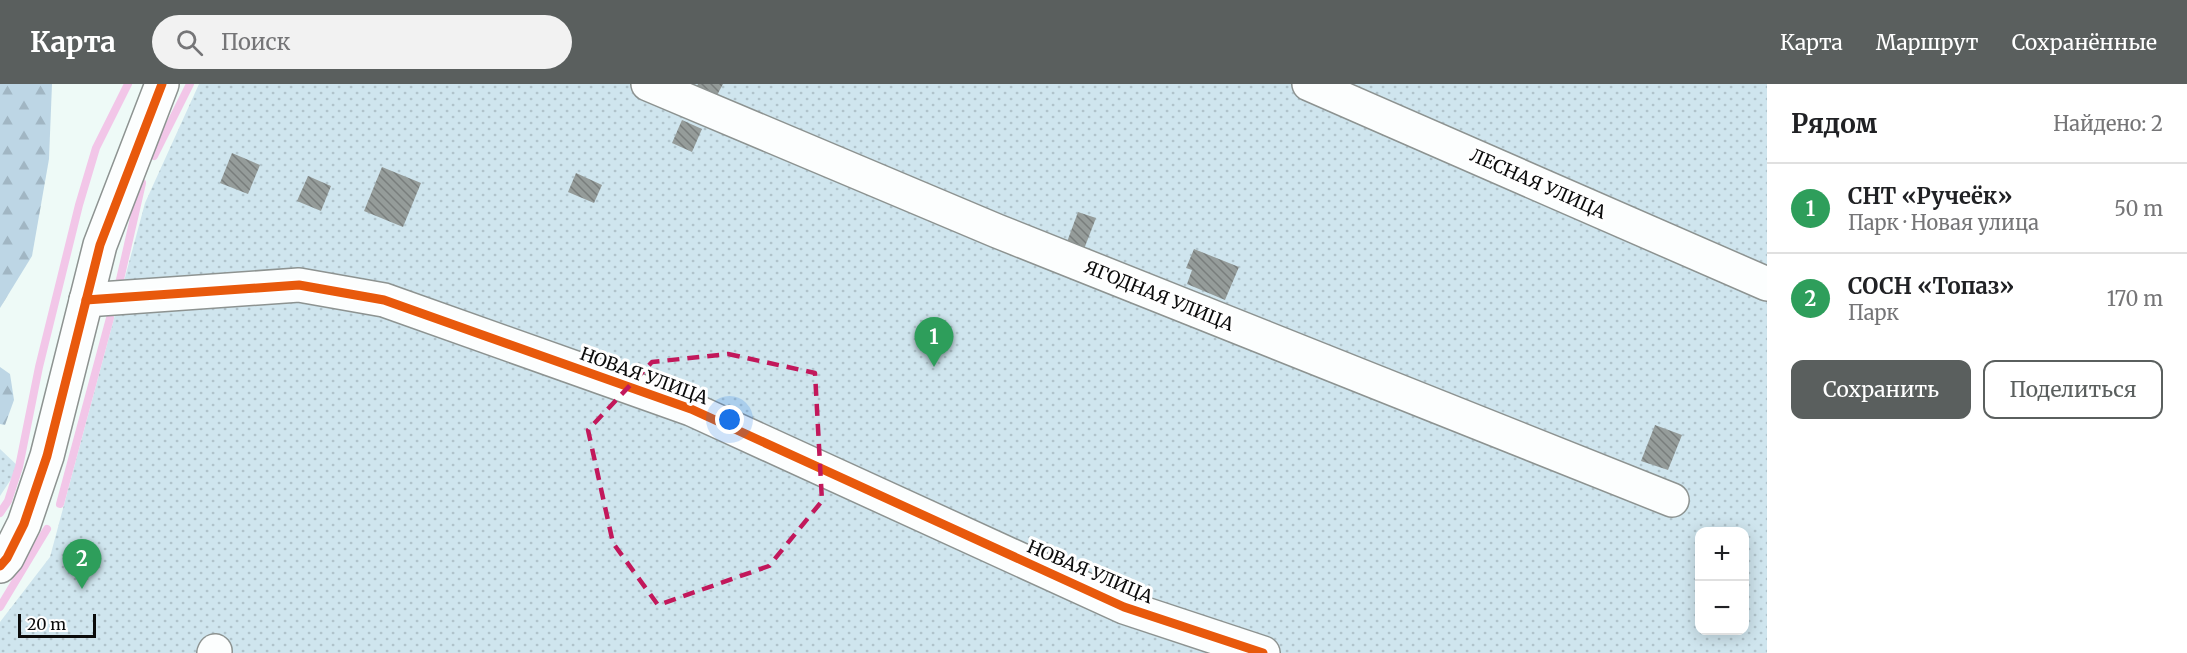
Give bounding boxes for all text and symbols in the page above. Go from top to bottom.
search box [152,15,572,69]
text: Карта [30,24,116,60]
icon: search [173,26,206,59]
text: Поиск [221,28,291,56]
text: Карта [1780,29,1843,56]
text: Маршрут [1876,29,1979,56]
text: Сохранённые [2012,29,2157,56]
text: Рядом [1791,107,1877,140]
text: Найдено: 2 [2053,111,2163,136]
street label: ЛЕСНАЯ УЛИЦА [1467,143,1610,224]
text: СНТ «Ручеёк» [1848,182,2013,210]
text: 1 [1806,196,1815,221]
text: 50 m [2114,196,2163,221]
text: Парк · Новая улица [1848,210,2039,235]
street label: ЯГОДНАЯ УЛИЦА [1081,255,1238,336]
text: СОСН «Топаз» [1848,272,2014,300]
text: 2 [1805,286,1816,311]
text: 170 m [2107,286,2163,311]
text: Парк [1848,300,1899,325]
pin: 1 [914,318,954,367]
street label: НОВАЯ УЛИЦА [577,342,712,409]
button: Сохранить [1791,360,1971,419]
button: Поделиться [1983,360,2163,419]
your location [715,405,744,434]
map controls [1695,527,1749,635]
button: + [1695,527,1749,581]
street label: НОВАЯ УЛИЦА [1024,535,1157,608]
pin: 2 [62,540,101,589]
button: − [1695,581,1749,635]
scale bar [18,611,96,638]
text: 20 m [27,614,66,634]

